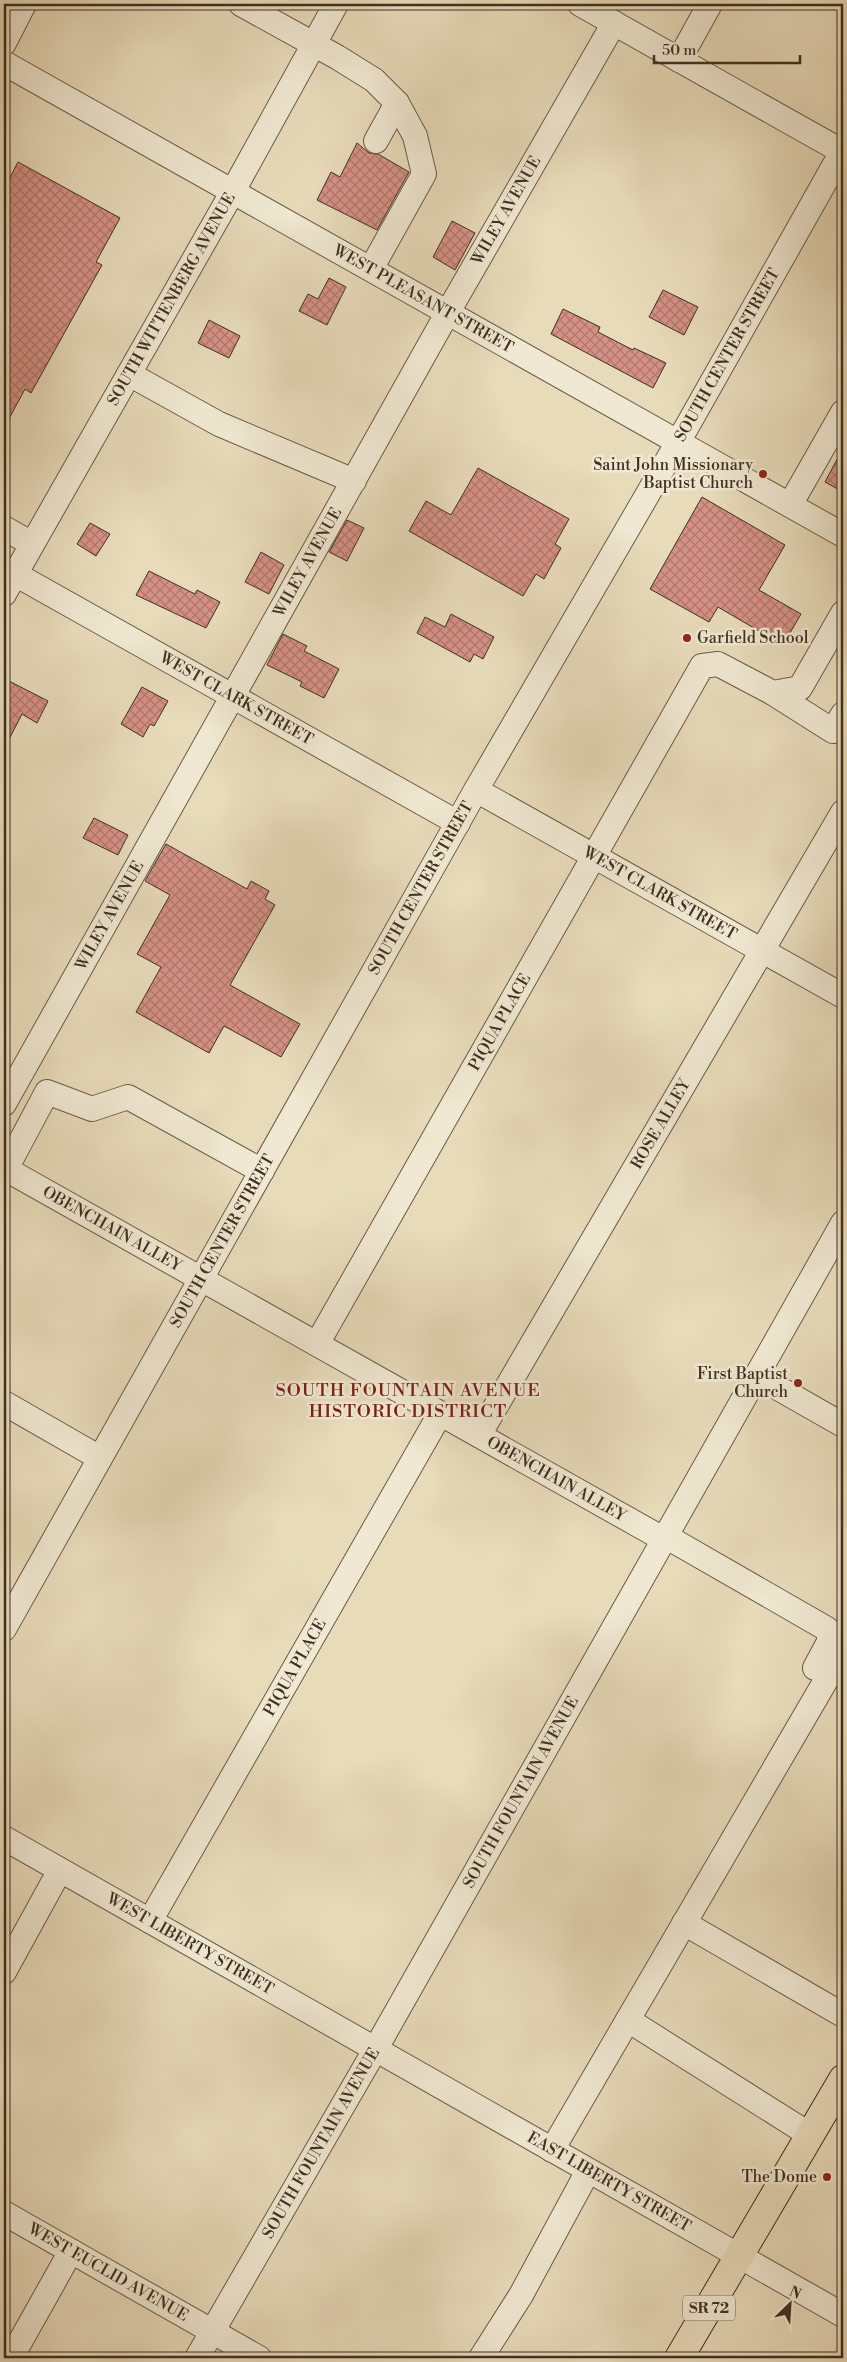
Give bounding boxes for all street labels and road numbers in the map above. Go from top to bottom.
street label: WILEY AVENUE [467,152,545,269]
street label: SOUTH WITTENBERG AVENUE [103,189,240,409]
street label: WEST PLEASANT STREET [329,240,517,358]
street label: SOUTH CENTER STREET [670,265,784,445]
street label: WILEY AVENUE [269,504,346,622]
street label: WEST CLARK STREET [155,647,317,750]
street label: SOUTH CENTER STREET [364,798,478,979]
street label: WEST CLARK STREET [579,842,740,944]
street label: WILEY AVENUE [70,857,148,975]
street label: PIQUA PLACE [464,970,535,1075]
street label: ROSE ALLEY [627,1074,695,1173]
street label: SOUTH CENTER STREET [165,1151,279,1332]
street label: OBENCHAIN ALLEY [39,1182,186,1277]
street label: OBENCHAIN ALLEY [483,1432,631,1527]
street label: PIQUA PLACE [259,1615,331,1720]
street label: SOUTH FOUNTAIN AVENUE [459,1693,583,1892]
street label: WEST LIBERTY STREET [102,1888,277,1999]
street label: SOUTH FOUNTAIN AVENUE [258,2044,384,2242]
street label: EAST LIBERTY STREET [524,2128,695,2236]
street label: WEST EUCLID AVENUE [24,2218,192,2326]
road number: SR 72 [683,2296,735,2320]

